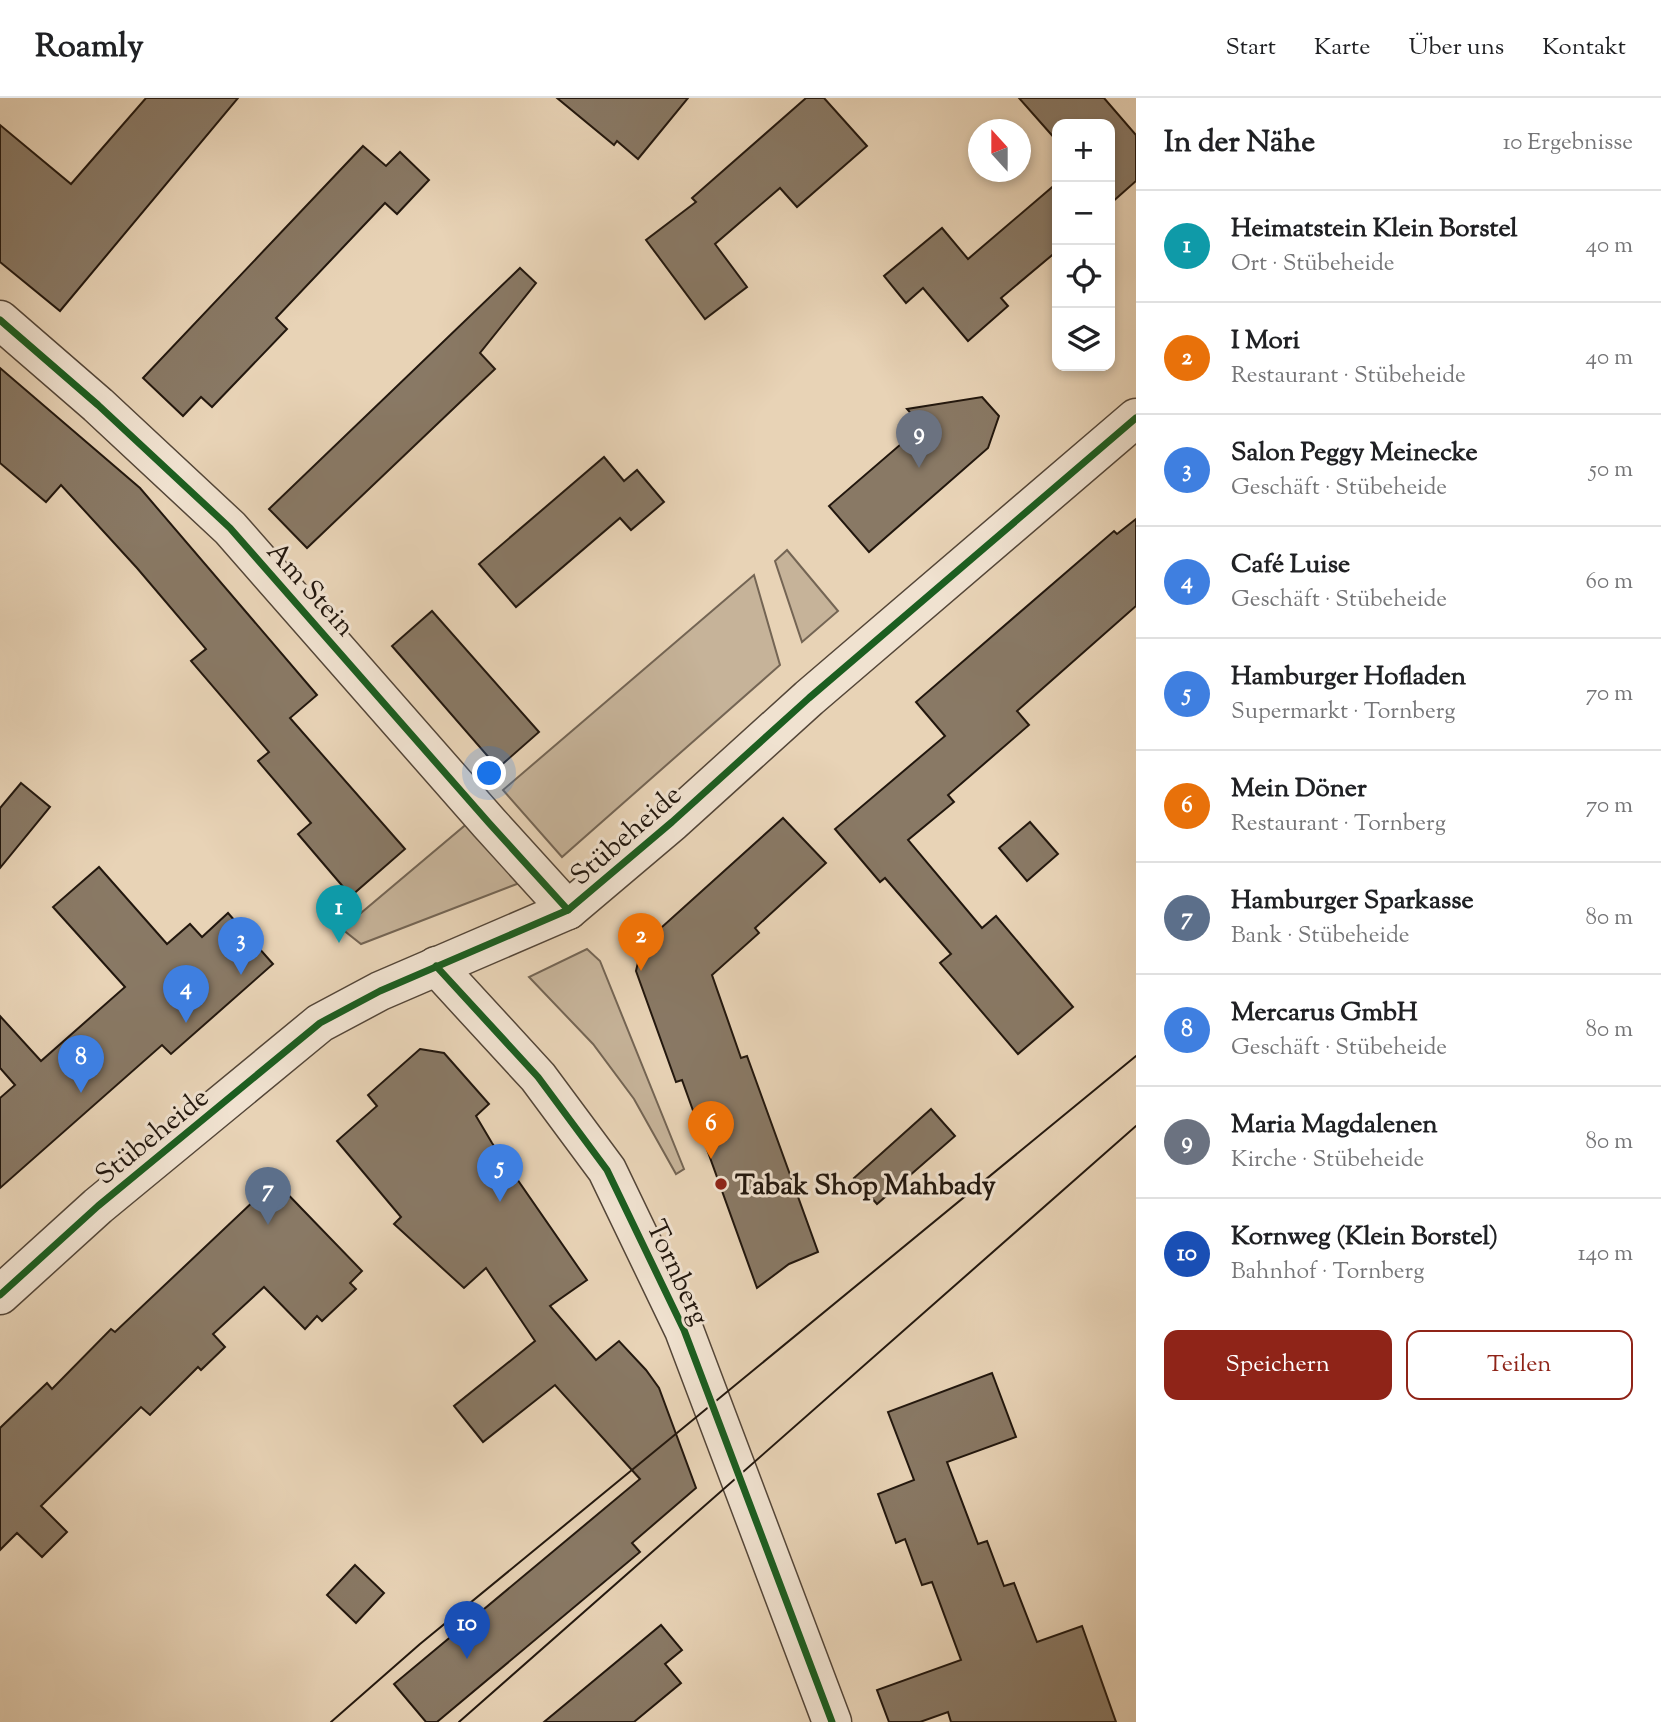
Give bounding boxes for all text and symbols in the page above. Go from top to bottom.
text: Roamly [35,24,144,72]
text: Start [1225,31,1276,65]
text: Karte [1314,31,1370,65]
text: Über uns [1408,31,1504,65]
text: Kontakt [1542,31,1626,65]
north arrow [968,119,1031,182]
map controls [1052,119,1115,371]
button: + [1052,119,1115,182]
text: In der Nähe [1164,122,1315,165]
text: 10 Ergebnisse [1503,127,1633,160]
button: − [1052,182,1115,245]
text: Heimatstein Klein Borstel [1231,211,1518,248]
text: 1 [1183,230,1191,263]
text: 40 m [1586,230,1633,263]
button: locate [1052,245,1115,308]
text: Ort · Stübeheide [1231,248,1394,281]
button: layers [1052,308,1115,371]
text: I Mori [1231,323,1300,360]
text: 2 [1182,342,1192,375]
text: 40 m [1586,342,1633,375]
text: Restaurant · Stübeheide [1231,360,1466,393]
pin: 9 [896,410,942,468]
text: Salon Peggy Meinecke [1231,435,1478,472]
text: 3 [1182,454,1192,487]
text: 50 m [1589,454,1633,487]
text: Geschäft · Stübeheide [1231,472,1447,505]
street label: Am Stein [256,534,363,646]
text: Café Luise [1231,547,1350,584]
text: 4 [1181,566,1193,599]
text: 60 m [1585,566,1633,599]
text: Geschäft · Stübeheide [1231,584,1447,617]
text: Hamburger Hofladen [1231,659,1466,696]
text: 5 [1183,678,1191,711]
text: 70 m [1586,678,1633,711]
text: Supermarkt · Tornberg [1231,696,1456,729]
your location [472,756,506,790]
text: Mein Döner [1231,771,1367,808]
street label: Stübeheide [563,777,691,896]
text: 6 [1181,790,1193,823]
text: 70 m [1586,790,1633,823]
text: Restaurant · Tornberg [1231,808,1446,841]
text: Hamburger Sparkasse [1231,883,1474,920]
pin: 1 [316,885,362,943]
text: 7 [1181,902,1193,935]
text: 80 m [1585,902,1633,935]
pin: 2 [618,913,664,971]
pin: 3 [218,917,264,975]
text: Bank · Stübeheide [1231,920,1409,953]
pin: 4 [163,965,209,1023]
text: Mercarus GmbH [1231,995,1418,1032]
text: 8 [1181,1014,1193,1047]
text: 80 m [1585,1014,1633,1047]
text: Geschäft · Stübeheide [1231,1032,1447,1065]
pin: 8 [58,1035,104,1093]
street label: Stübeheide [87,1079,218,1196]
pin: 6 [688,1101,734,1159]
text: Maria Magdalenen [1231,1107,1438,1144]
text: 9 [1181,1126,1193,1159]
text: 80 m [1585,1126,1633,1159]
pin: 5 [477,1144,523,1202]
text: Kirche · Stübeheide [1231,1144,1424,1177]
pin: 7 [245,1167,291,1225]
place label: Tabak Shop Mahbady [735,1167,996,1207]
marker: Tabak Shop Mahbady [713,1176,729,1192]
street label: Tornberg [635,1214,718,1332]
text: Kornweg (Klein Borstel) [1231,1219,1498,1256]
text: 10 [1177,1238,1197,1271]
text: 140 m [1578,1238,1633,1271]
text: Bahnhof · Tornberg [1231,1256,1424,1289]
button: Speichern [1164,1330,1392,1400]
button: Teilen [1406,1330,1633,1400]
pin: 10 [444,1601,490,1659]

